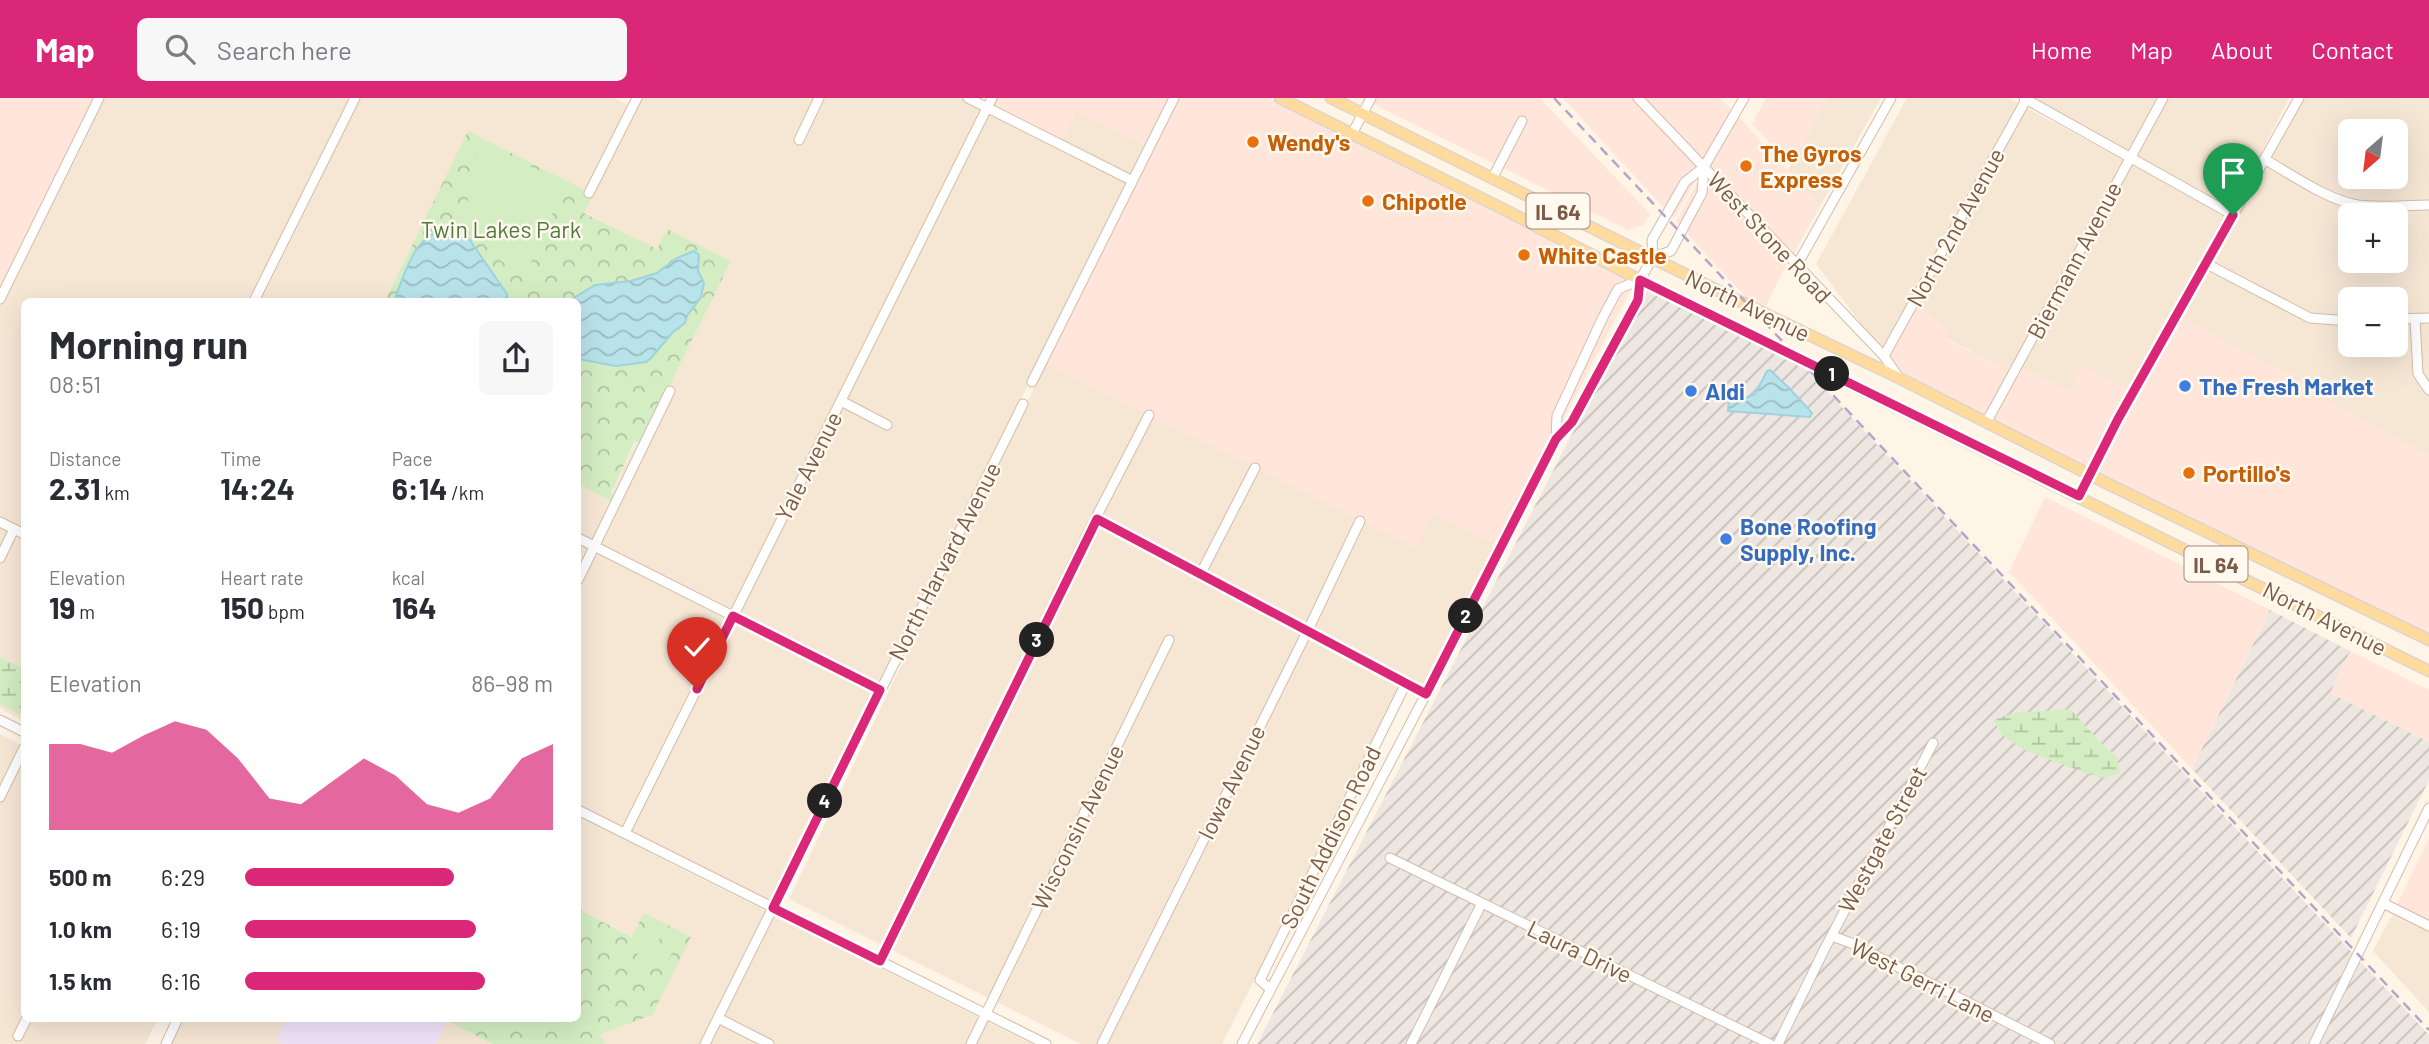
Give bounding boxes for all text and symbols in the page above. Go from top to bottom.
search box [137,18,627,81]
text: Map [35,29,95,69]
icon: search [161,30,199,68]
text: Search here [217,34,352,65]
text: Home [2031,35,2092,64]
text: Map [2130,35,2173,64]
text: About [2211,35,2273,64]
text: Contact [2311,35,2394,64]
north arrow [2338,119,2408,189]
map controls [2338,119,2408,357]
place label: Wendy's [1267,128,1350,156]
marker: Wendy's [1245,134,1261,150]
place label: The Gyros Express [1760,139,1862,193]
street label: North 2nd Avenue [1900,143,2010,311]
pin [2203,143,2263,215]
icon: arrive [2214,154,2252,192]
marker: The Gyros Express [1738,158,1754,174]
street label: West Stone Road [1702,166,1838,308]
street label: Biermann Avenue [2021,177,2127,343]
place label: Chipotle [1382,187,1467,215]
marker: Chipotle [1360,193,1376,209]
road number: IL 64 [1526,194,1590,228]
button: + [2338,203,2408,273]
park label: Twin Lakes Park [421,215,581,243]
place label: White Castle [1538,241,1667,269]
marker: White Castle [1516,247,1532,263]
street label: North Avenue [1681,263,1815,347]
button: − [2338,287,2408,357]
text: Morning run [49,321,248,367]
button: share [479,321,553,395]
pin: 1 [1814,356,1850,392]
text: 1 [1828,362,1835,385]
text: 08:51 [49,370,101,398]
place label: The Fresh Market [2199,372,2374,400]
place label: Aldi [1705,377,1745,405]
marker: The Fresh Market [2177,378,2193,394]
marker: Aldi [1683,383,1699,399]
street label: Yale Avenue [769,407,847,525]
text: Distance [49,447,121,470]
text: Time [220,447,261,470]
text: Pace [392,447,433,470]
street label: North Harvard Avenue [882,457,1006,665]
place label: Portillo's [2203,459,2291,487]
marker: Portillo's [2181,465,2197,481]
text: 2.31 [49,470,101,506]
text: 14:24 [220,470,295,506]
text: 6:14 [392,470,447,506]
text: km [101,481,130,504]
text: /km [447,481,484,504]
place label: Bone Roofing Supply, Inc. [1740,512,1876,566]
marker: Bone Roofing Supply, Inc. [1718,531,1734,547]
road number: IL 64 [2184,546,2248,582]
text: Elevation [49,566,126,589]
text: Heart rate [220,566,304,589]
text: kcal [392,566,425,589]
street label: North Avenue [2258,575,2392,661]
text: 19 [49,589,76,625]
text: 150 [220,589,264,625]
text: 164 [392,589,437,625]
pin: 2 [1448,598,1484,634]
text: m [76,600,95,623]
text: bpm [264,600,305,623]
text: 2 [1460,604,1471,627]
pin [667,617,727,689]
pin: 3 [1020,622,1054,658]
icon: check [678,628,716,666]
text: 3 [1031,628,1042,651]
text: Elevation [49,669,142,697]
text: 86–98 m [471,669,553,697]
street label: Iowa Avenue [1191,720,1271,844]
street label: Wisconsin Avenue [1025,740,1129,914]
street label: South Addison Road [1274,741,1386,933]
street label: Westgate Street [1832,761,1932,917]
pin: 4 [808,784,842,818]
text: 4 [819,789,830,812]
text: 500 m [49,863,111,891]
text: 6:29 [161,863,205,891]
street label: Laura Drive [1523,914,1637,988]
text: 1.0 km [49,915,112,943]
text: 6:19 [161,915,201,943]
street label: West Gerri Lane [1846,932,2000,1028]
text: 1.5 km [49,967,112,995]
text: 6:16 [161,967,201,995]

